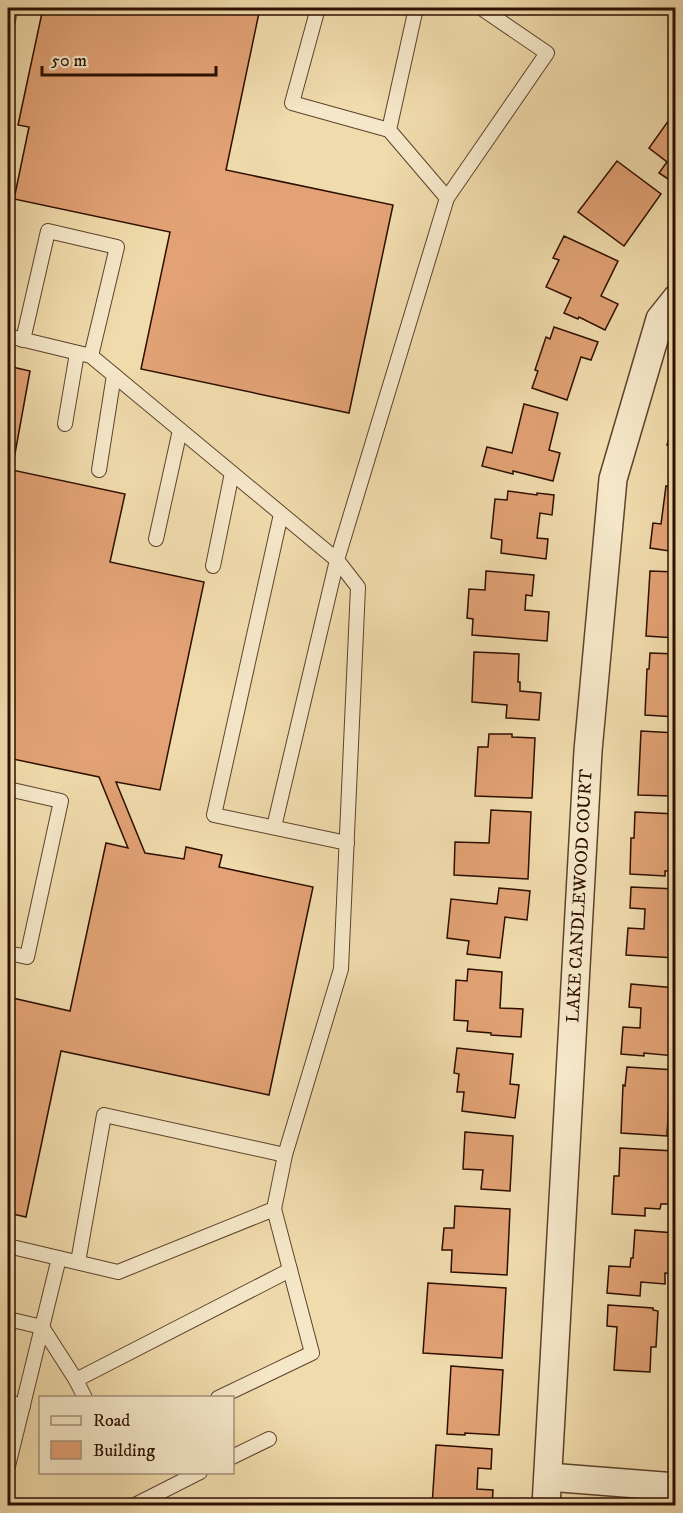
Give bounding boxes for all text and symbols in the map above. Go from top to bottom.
scale bar [42,39,216,77]
text: 50 m [51,50,87,72]
street label: LAKE CANDLEWOOD COURT [562,768,598,1023]
legend [39,1396,234,1474]
text: Road [93,1410,130,1432]
text: Building [93,1440,155,1462]

